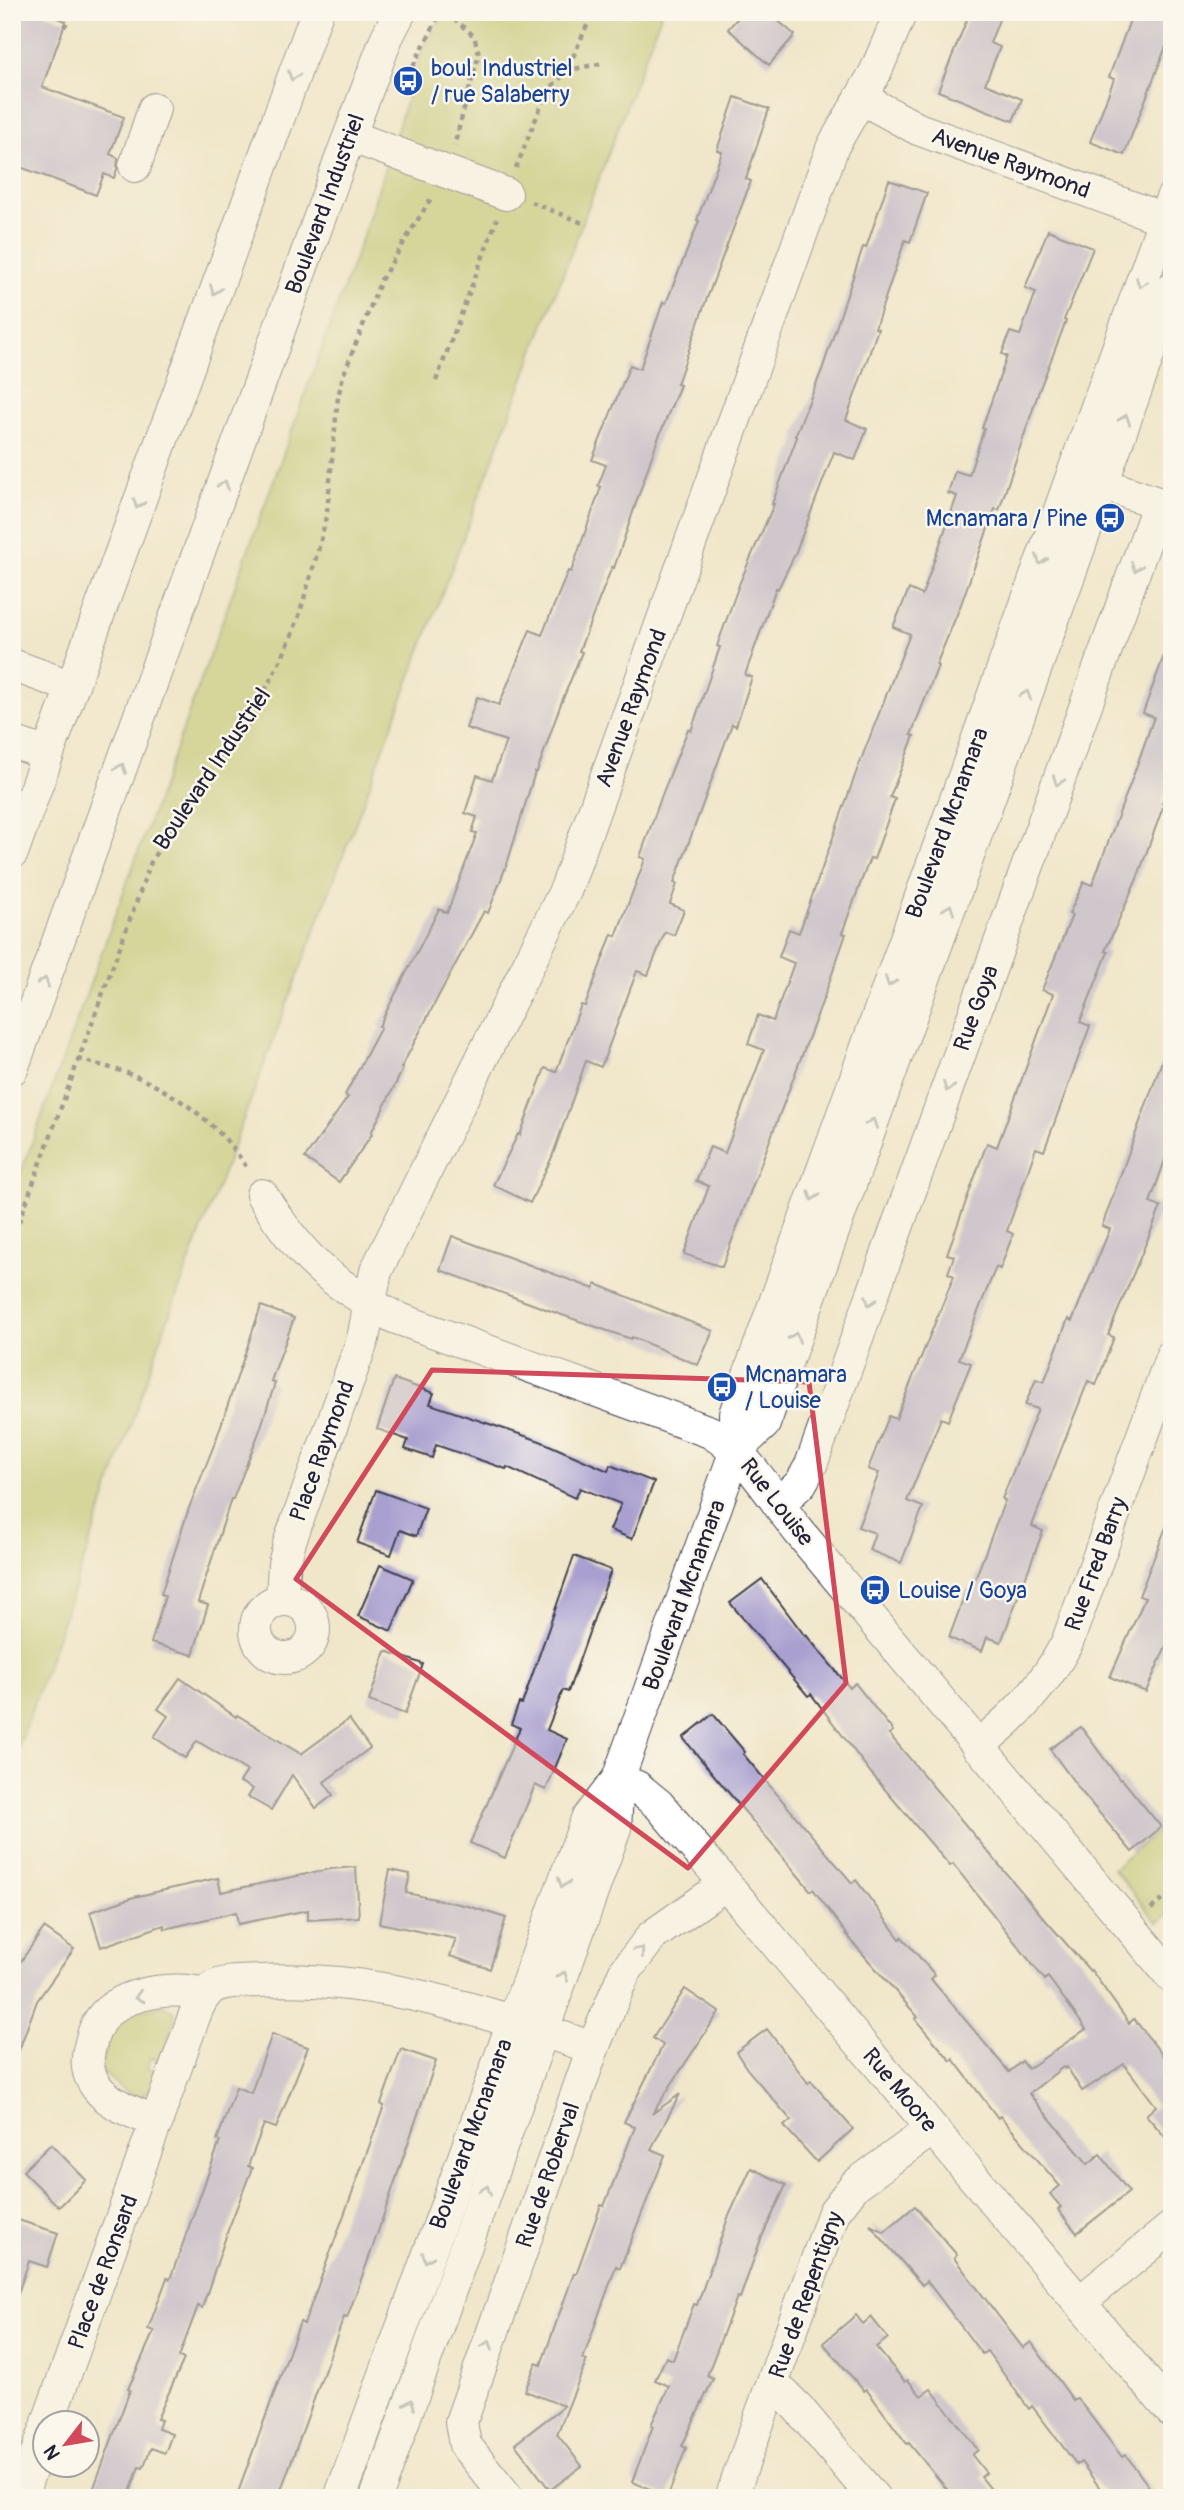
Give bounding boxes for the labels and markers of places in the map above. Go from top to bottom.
place label: boul. Industriel / rue Salaberry [431,54,573,109]
bus stop icon: boul. Industriel / rue Salaberry [391,64,425,98]
bus stop icon: Mcnamara / Pine [1093,501,1127,535]
place label: Mcnamara / Pine [926,504,1088,533]
place label: Mcnamara / Louise [745,1360,847,1415]
bus stop icon: Mcnamara / Louise [705,1370,739,1404]
bus stop icon: Louise / Goya [858,1573,892,1607]
place label: Louise / Goya [898,1576,1027,1605]

